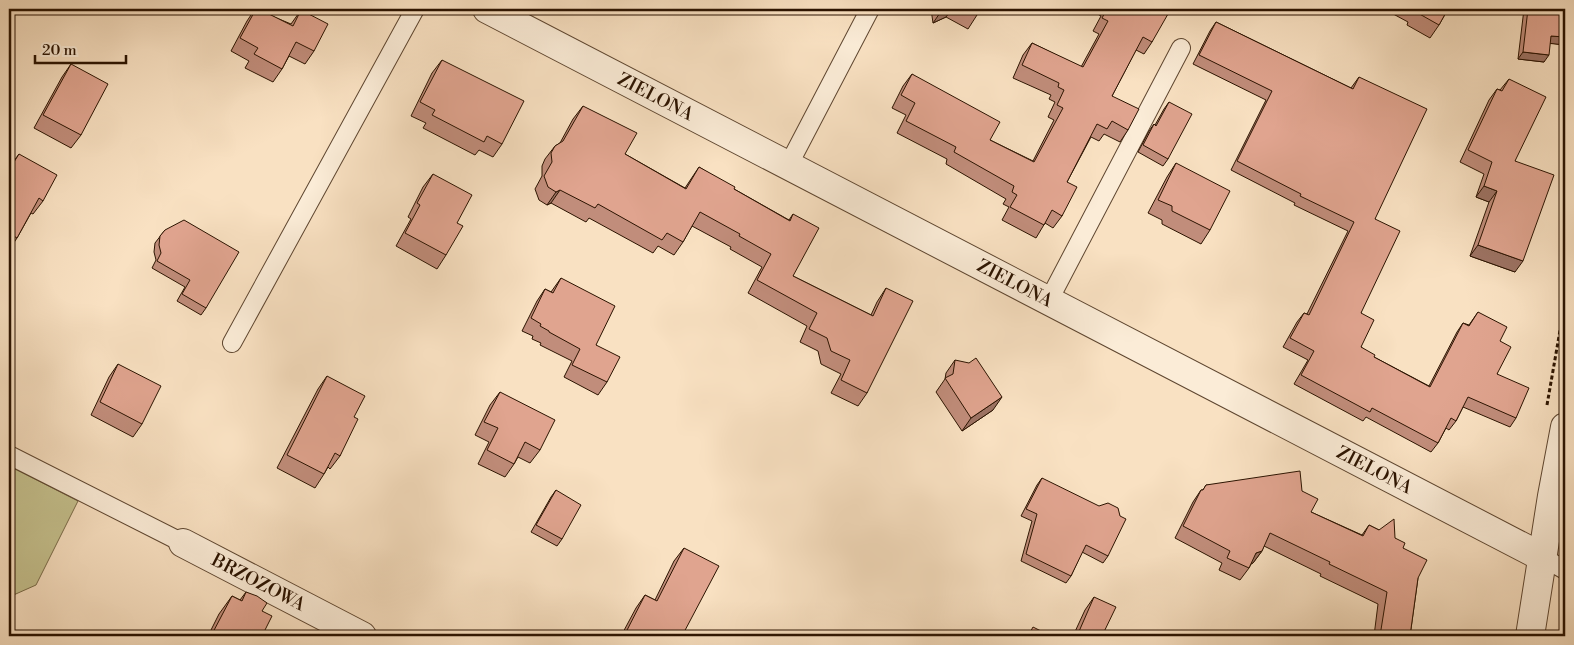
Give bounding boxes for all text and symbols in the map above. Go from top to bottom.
scale bar [35,32,126,64]
text: 20 m [42,41,77,60]
street label: ZIELONA [614,68,698,126]
street label: ZIELONA [973,255,1057,313]
street label: ZIELONA [1332,441,1417,500]
street label: BRZOZOWA [207,548,310,617]

